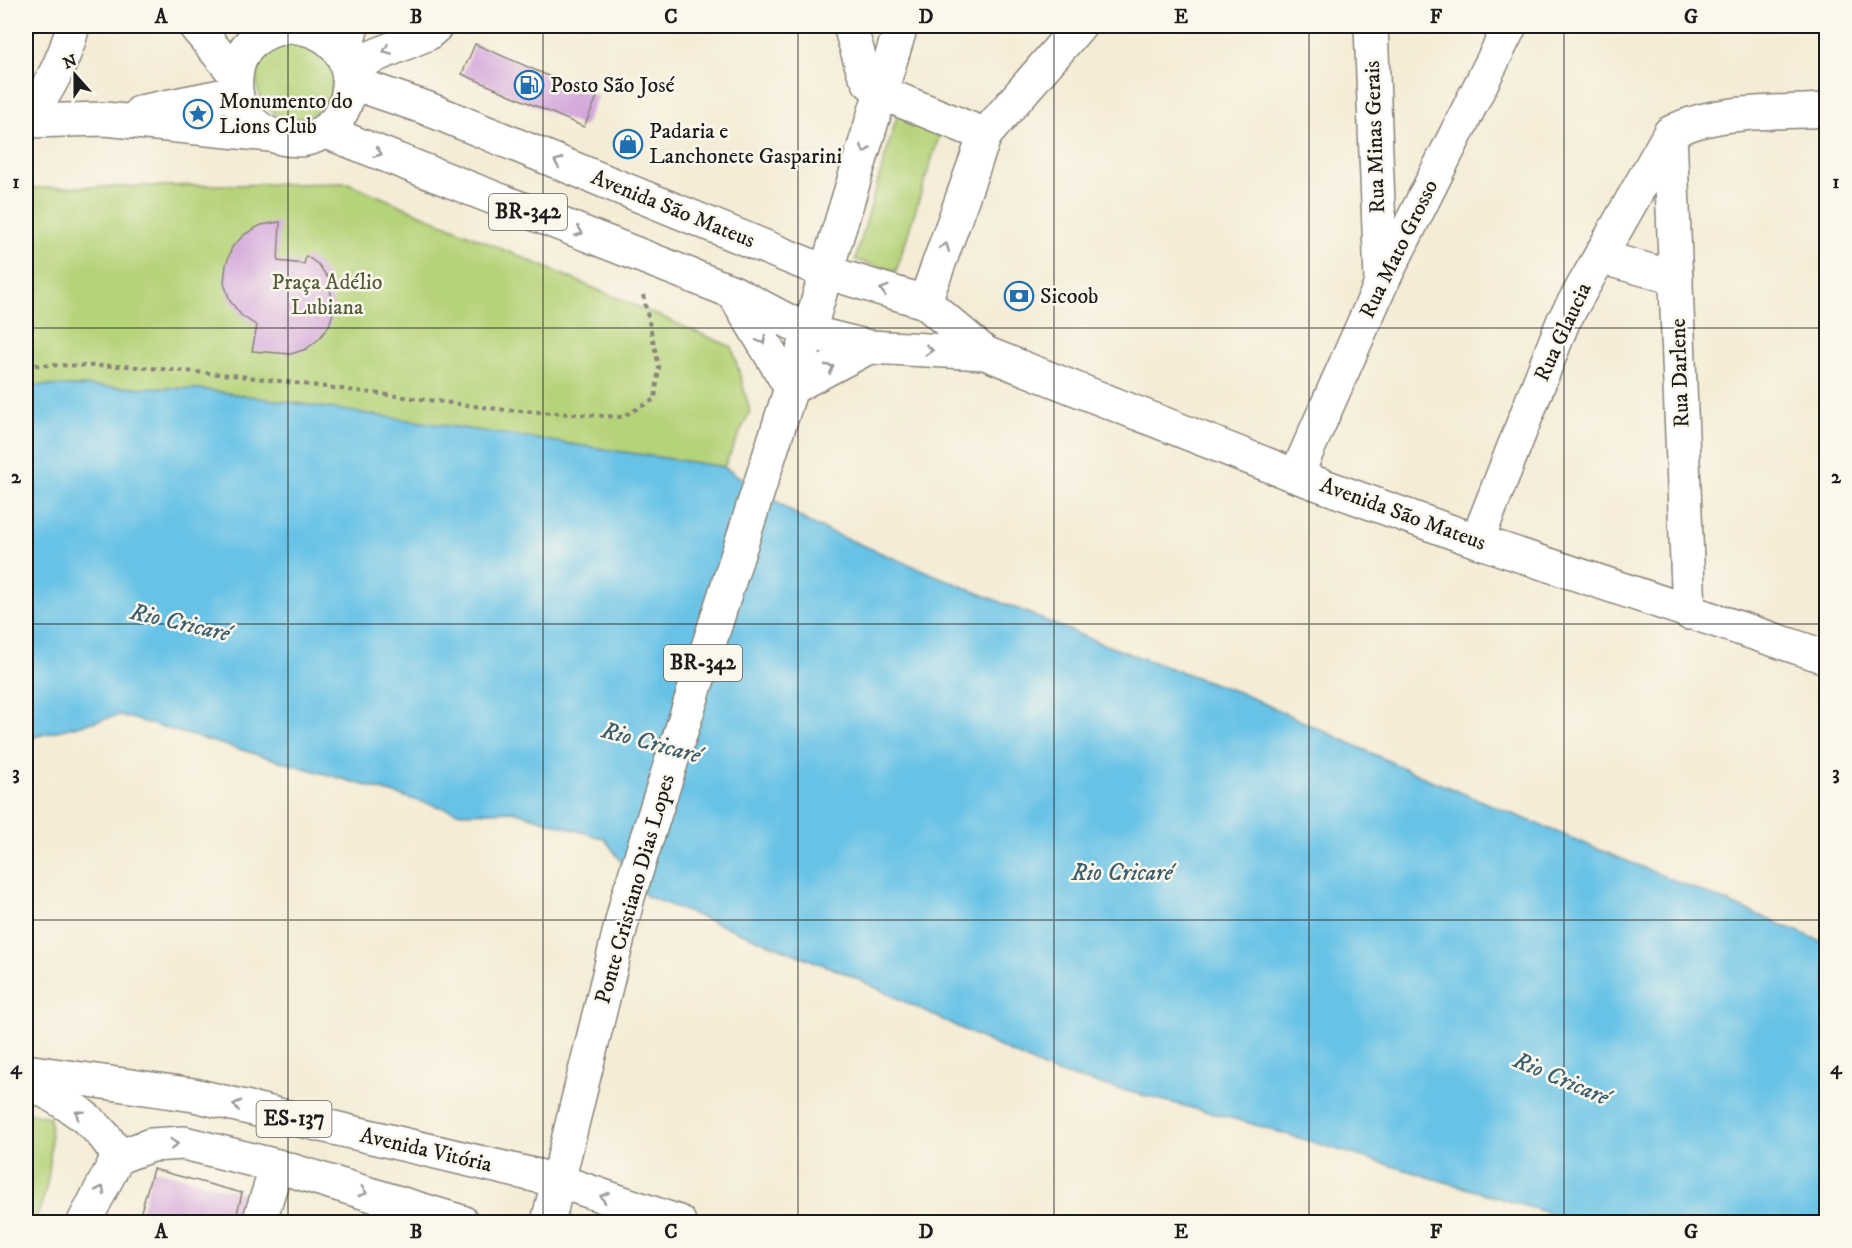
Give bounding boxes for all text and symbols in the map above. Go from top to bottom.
text: A [154,5,169,30]
text: B [410,5,422,30]
text: C [664,5,678,30]
text: D [919,5,934,30]
text: E [1174,5,1188,30]
text: F [1430,5,1443,30]
text: G [1684,5,1698,30]
one-way arrow [383,43,394,55]
north arrow [45,45,105,105]
text: N [60,50,80,74]
street label: Rua Minas Gerais [1359,60,1391,214]
fuel station icon: Posto São José [513,69,545,101]
place label: Posto São José [550,72,675,99]
place label: Monumento do Lions Club [219,88,353,140]
place icon: Monumento do Lions Club [182,98,214,130]
place label: Padaria e Lanchonete Gasparini [649,118,842,170]
shop icon: Padaria e Lanchonete Gasparini [612,128,644,160]
one-way arrow [860,143,872,154]
one-way arrow [373,145,383,158]
one-way arrow [553,157,564,169]
street label: Avenida São Mateus [587,164,759,254]
text: 1 [12,170,20,195]
text: 1 [1832,170,1840,195]
street label: Rua Mato Grosso [1354,175,1444,323]
road number: BR-342 [489,194,567,230]
one-way arrow [574,224,584,237]
one-way arrow [938,242,951,253]
park label: Praça Adélio Lubiana [272,269,382,321]
street label: Rua Glaucia [1528,278,1598,386]
bank icon: Sicoob [1003,280,1035,312]
place label: Sicoob [1040,283,1098,310]
one-way arrow [879,285,890,297]
street label: Rua Darlene [1665,318,1695,428]
one-way arrow [754,334,766,344]
one-way arrow [924,344,933,357]
one-way arrow [824,363,835,375]
text: 2 [11,465,22,490]
text: 2 [1831,465,1842,490]
street label: Avenida São Mateus [1316,471,1490,557]
water label: Rio Cricaré [126,597,236,650]
road number: BR-342 [664,645,742,681]
water label: Rio Cricaré [597,715,707,772]
text: 3 [12,761,20,786]
text: 3 [1832,761,1840,786]
street label: Ponte Cristiano Dias Lopes [589,771,681,1007]
water label: Rio Cricaré [1070,858,1176,888]
water label: Rio Cricaré [1508,1045,1617,1114]
text: 4 [10,1056,23,1081]
text: 4 [1830,1056,1843,1081]
one-way arrow [232,1100,242,1113]
road number: ES-137 [256,1101,332,1137]
one-way arrow [75,1110,86,1121]
street label: Avenida Vitória [357,1122,495,1178]
one-way arrow [170,1138,179,1151]
one-way arrow [94,1185,105,1196]
one-way arrow [357,1185,368,1197]
one-way arrow [599,1191,610,1204]
text: A [154,1220,169,1245]
text: B [410,1220,422,1245]
text: C [664,1220,678,1245]
text: D [919,1220,934,1245]
text: E [1174,1220,1188,1245]
text: F [1430,1220,1443,1245]
text: G [1684,1220,1698,1245]

